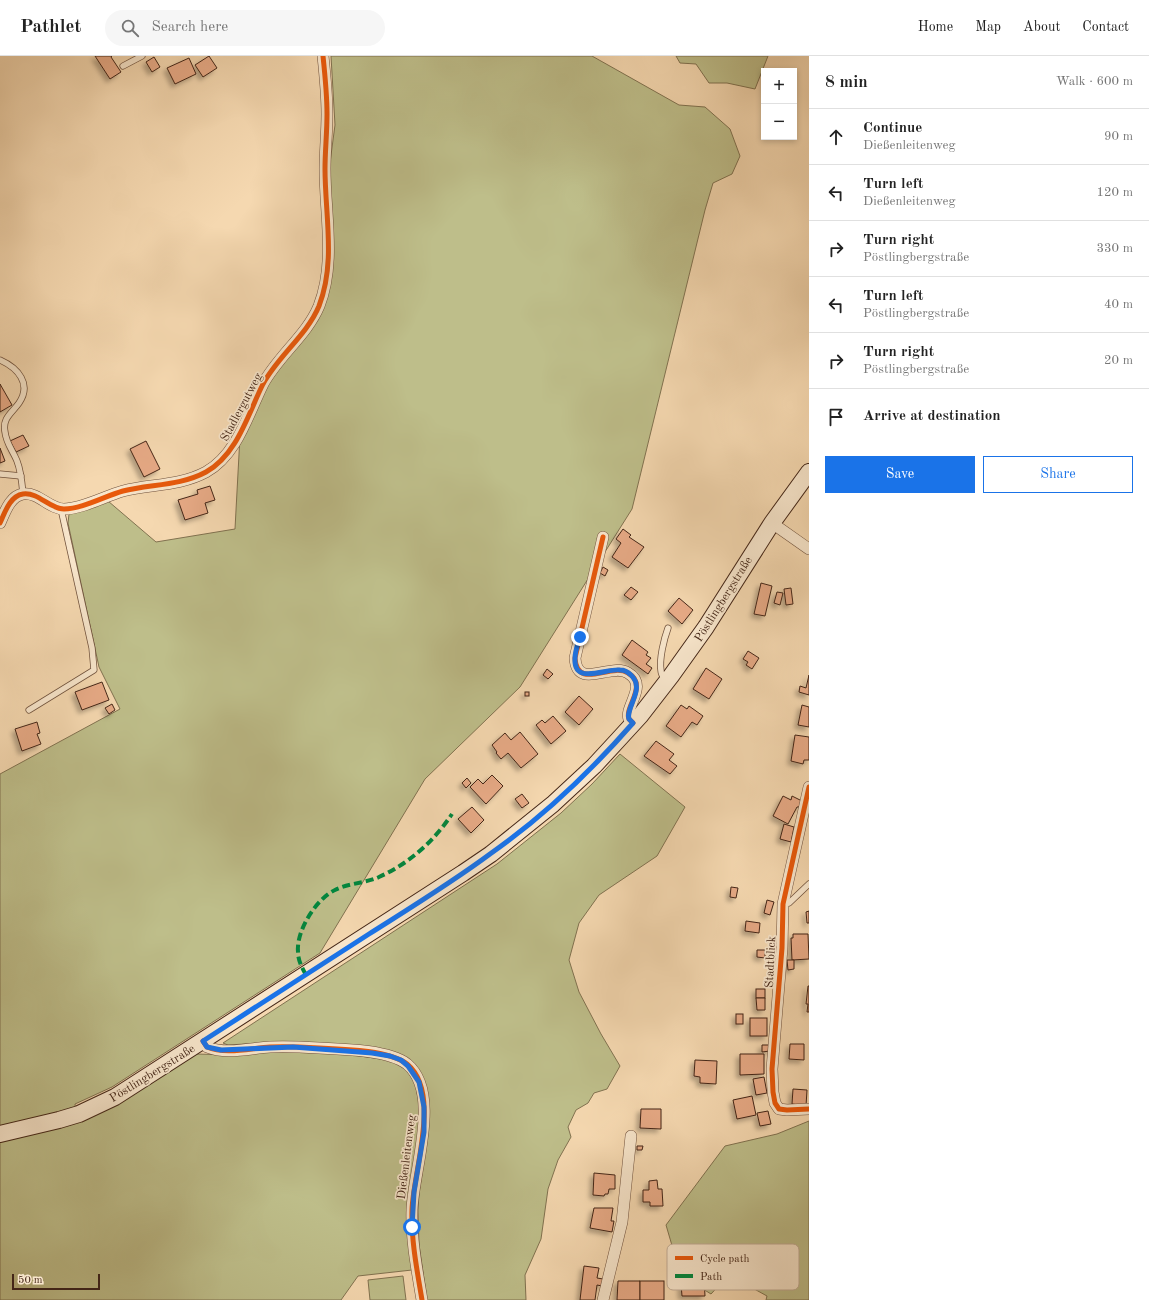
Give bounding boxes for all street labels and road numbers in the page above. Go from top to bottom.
street label: Stadlergutweg [219,371,265,444]
street label: Pöstlingbergstraße [693,554,755,644]
street label: Stadtblick [764,936,778,988]
street label: Pöstlingbergstraße [108,1043,198,1105]
street label: Dießenleitenweg [396,1114,418,1200]

